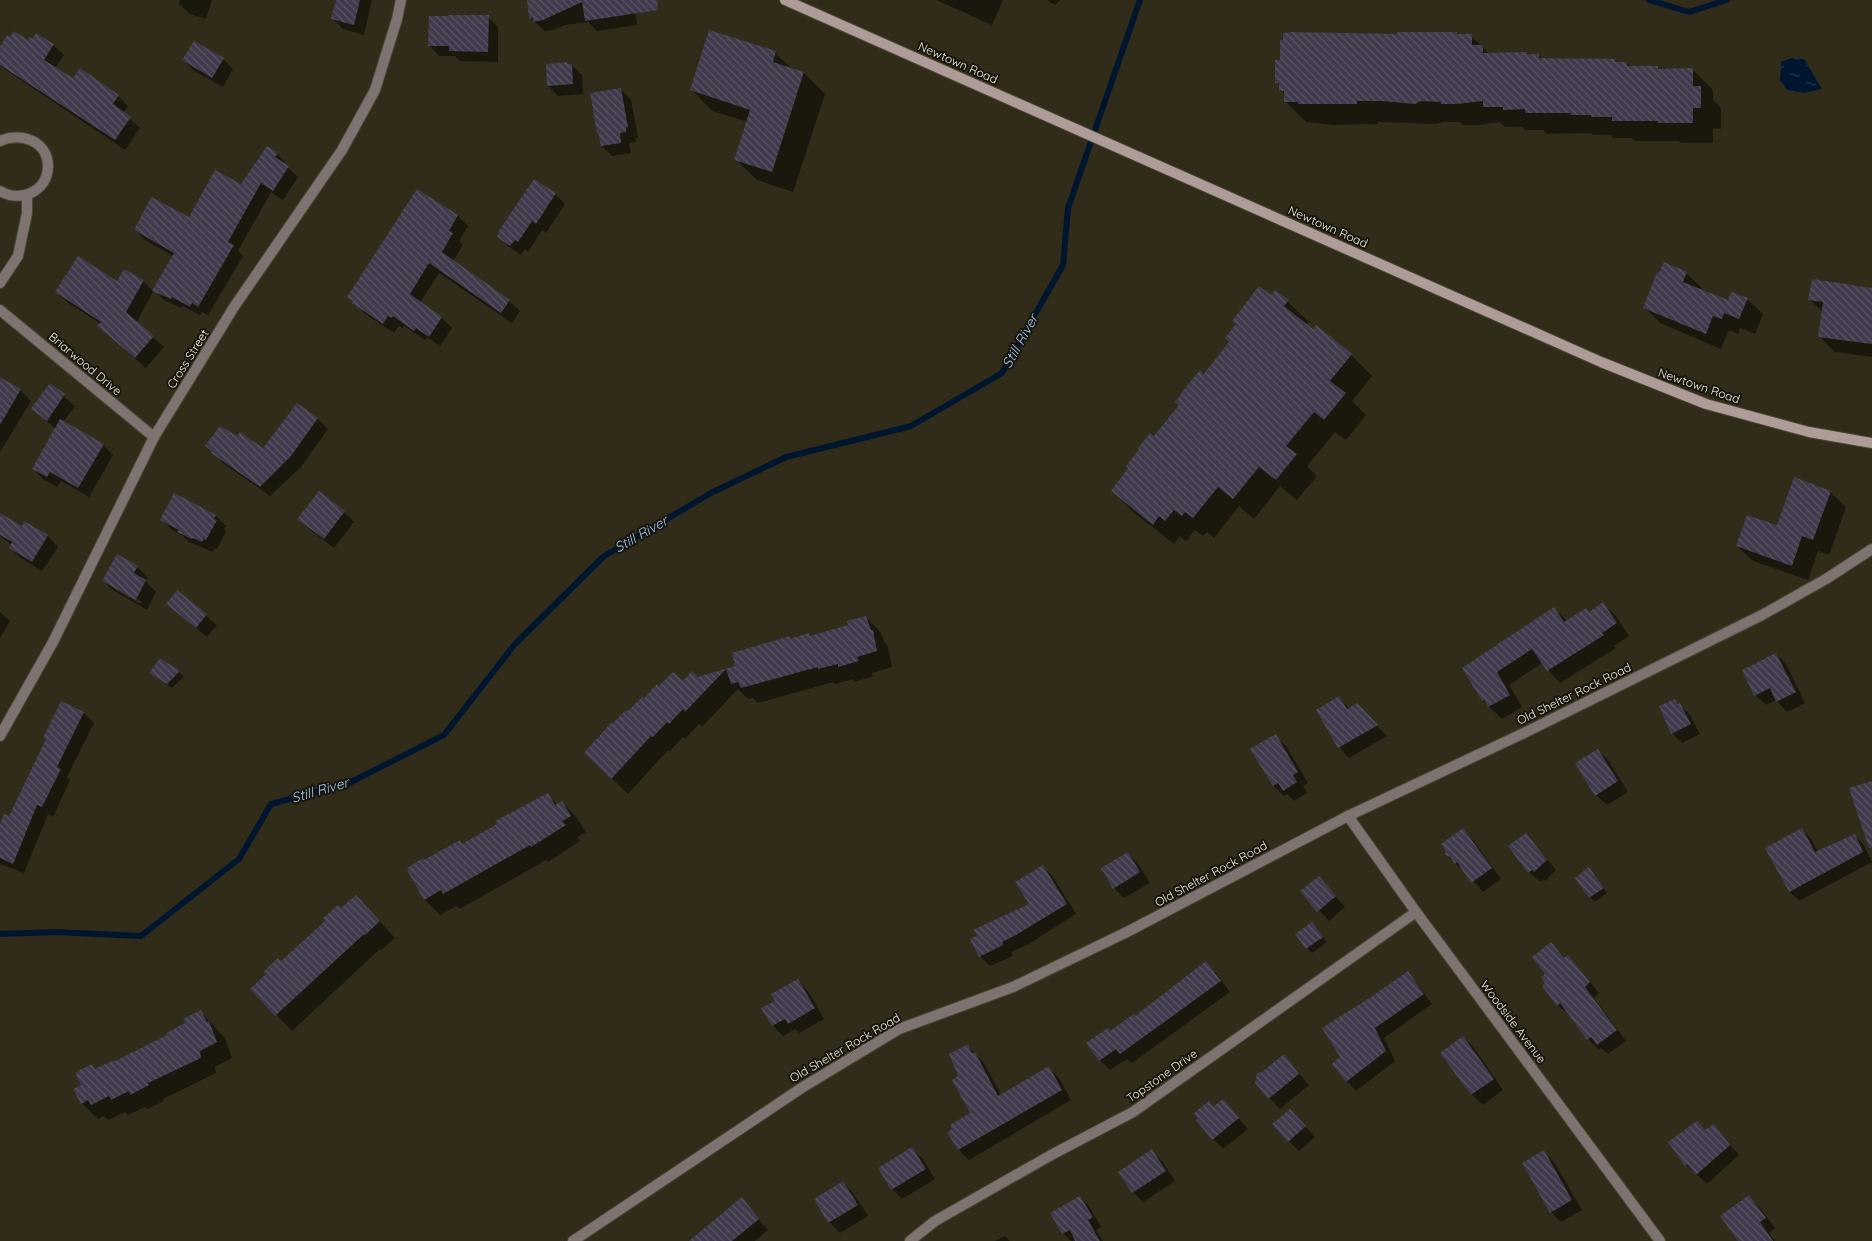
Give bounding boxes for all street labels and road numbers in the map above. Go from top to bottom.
street label: Newtown Road [916,38,1000,87]
street label: Newtown Road [1286,202,1370,251]
street label: Cross Street [164,326,212,391]
street label: Briarwood Drive [46,329,125,399]
street label: Newtown Road [1656,365,1742,407]
street label: Old Shelter Rock Road [1514,659,1633,728]
street label: Old Shelter Rock Road [1152,838,1269,910]
street label: Woodside Avenue [1477,977,1550,1066]
street label: Old Shelter Rock Road [787,1010,903,1085]
street label: Topstone Drive [1123,1045,1200,1106]

